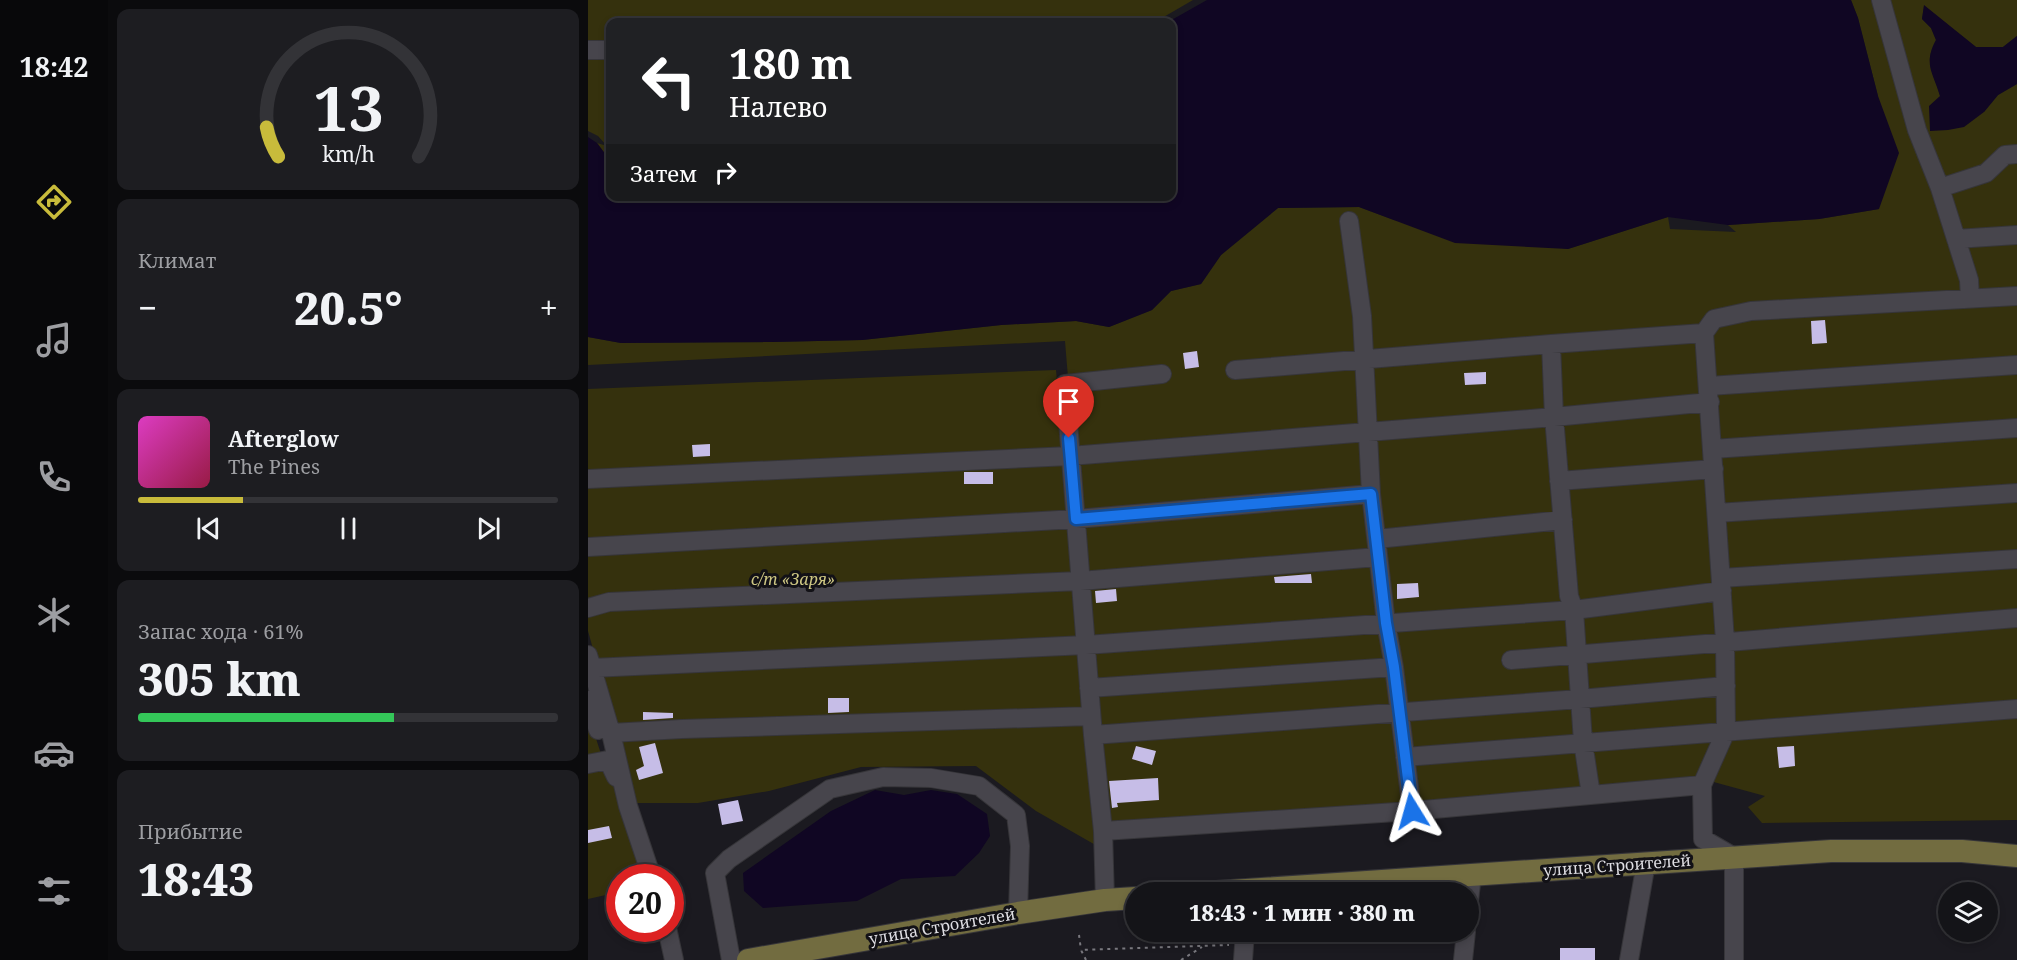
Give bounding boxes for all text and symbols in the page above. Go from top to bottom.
text: 180 m [729,34,853,91]
icon: left [630,42,708,120]
text: 18:42 [19,48,89,85]
text: 13 [313,64,383,149]
text: Налево [729,88,827,125]
text: km/h [322,139,375,168]
icon: right [709,156,742,189]
text: Затем [630,158,697,188]
icon: directions [33,181,75,223]
text: Климат [138,247,216,274]
text: 20.5° [294,277,403,338]
text: − [138,285,157,330]
text: + [540,285,558,330]
icon: music [33,319,75,361]
pin [1043,376,1094,438]
icon: arrive [1052,385,1085,418]
text: Afterglow [228,423,339,453]
text: The Pines [228,453,320,480]
icon: phone [33,456,75,498]
icon: previous [192,512,225,545]
icon: pause [332,512,365,545]
icon: next [472,512,505,545]
park label: с/т «Заря» [751,568,835,590]
icon: climate [33,594,75,636]
text: Запас хода · 61% [138,618,303,645]
text: 305 km [138,648,301,709]
icon: car [33,732,75,774]
position arrow [1380,779,1444,843]
text: Прибытие [138,818,243,845]
text: 18:43 [138,848,254,909]
street label: улица Строителей [1542,849,1692,881]
speed limit sign: 20 [606,864,684,942]
icon: filters [33,870,75,912]
map controls [1938,882,1998,942]
button: layers [1938,882,1998,942]
text: 18:43 · 1 мин · 380 m [1189,897,1415,927]
street label: улица Строителей [867,902,1017,950]

